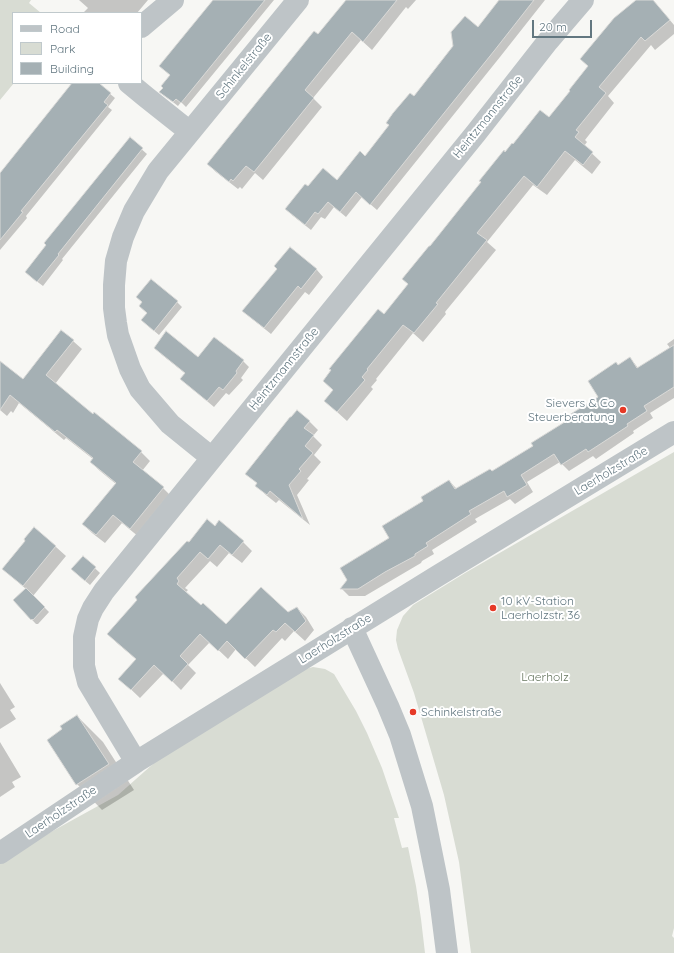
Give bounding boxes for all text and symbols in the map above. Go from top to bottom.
legend [12,12,142,84]
scale bar [534,12,594,38]
text: 20 m [539,19,567,34]
text: Road [50,21,80,36]
street label: Schinkelstraße [213,30,275,102]
text: Park [50,41,75,56]
text: Building [50,61,94,76]
street label: Heintzmannstraße [450,73,526,161]
street label: Heintzmannstraße [246,325,322,413]
place label: Sievers & Co Steuerberatung [528,396,615,424]
marker: Sievers & Co Steuerberatung [618,405,628,415]
street label: Laerholzstraße [572,443,650,499]
place label: 10 kV-Station Laerholzstr. 36 [501,594,580,622]
marker: 10 kV-Station Laerholzstr. 36 [488,603,498,613]
street label: Laerholzstraße [296,611,374,667]
park label: Laerholz [521,670,569,684]
place label: Schinkelstraße [421,705,501,719]
marker: Schinkelstraße [408,707,418,717]
street label: Laerholzstraße [23,783,99,841]

